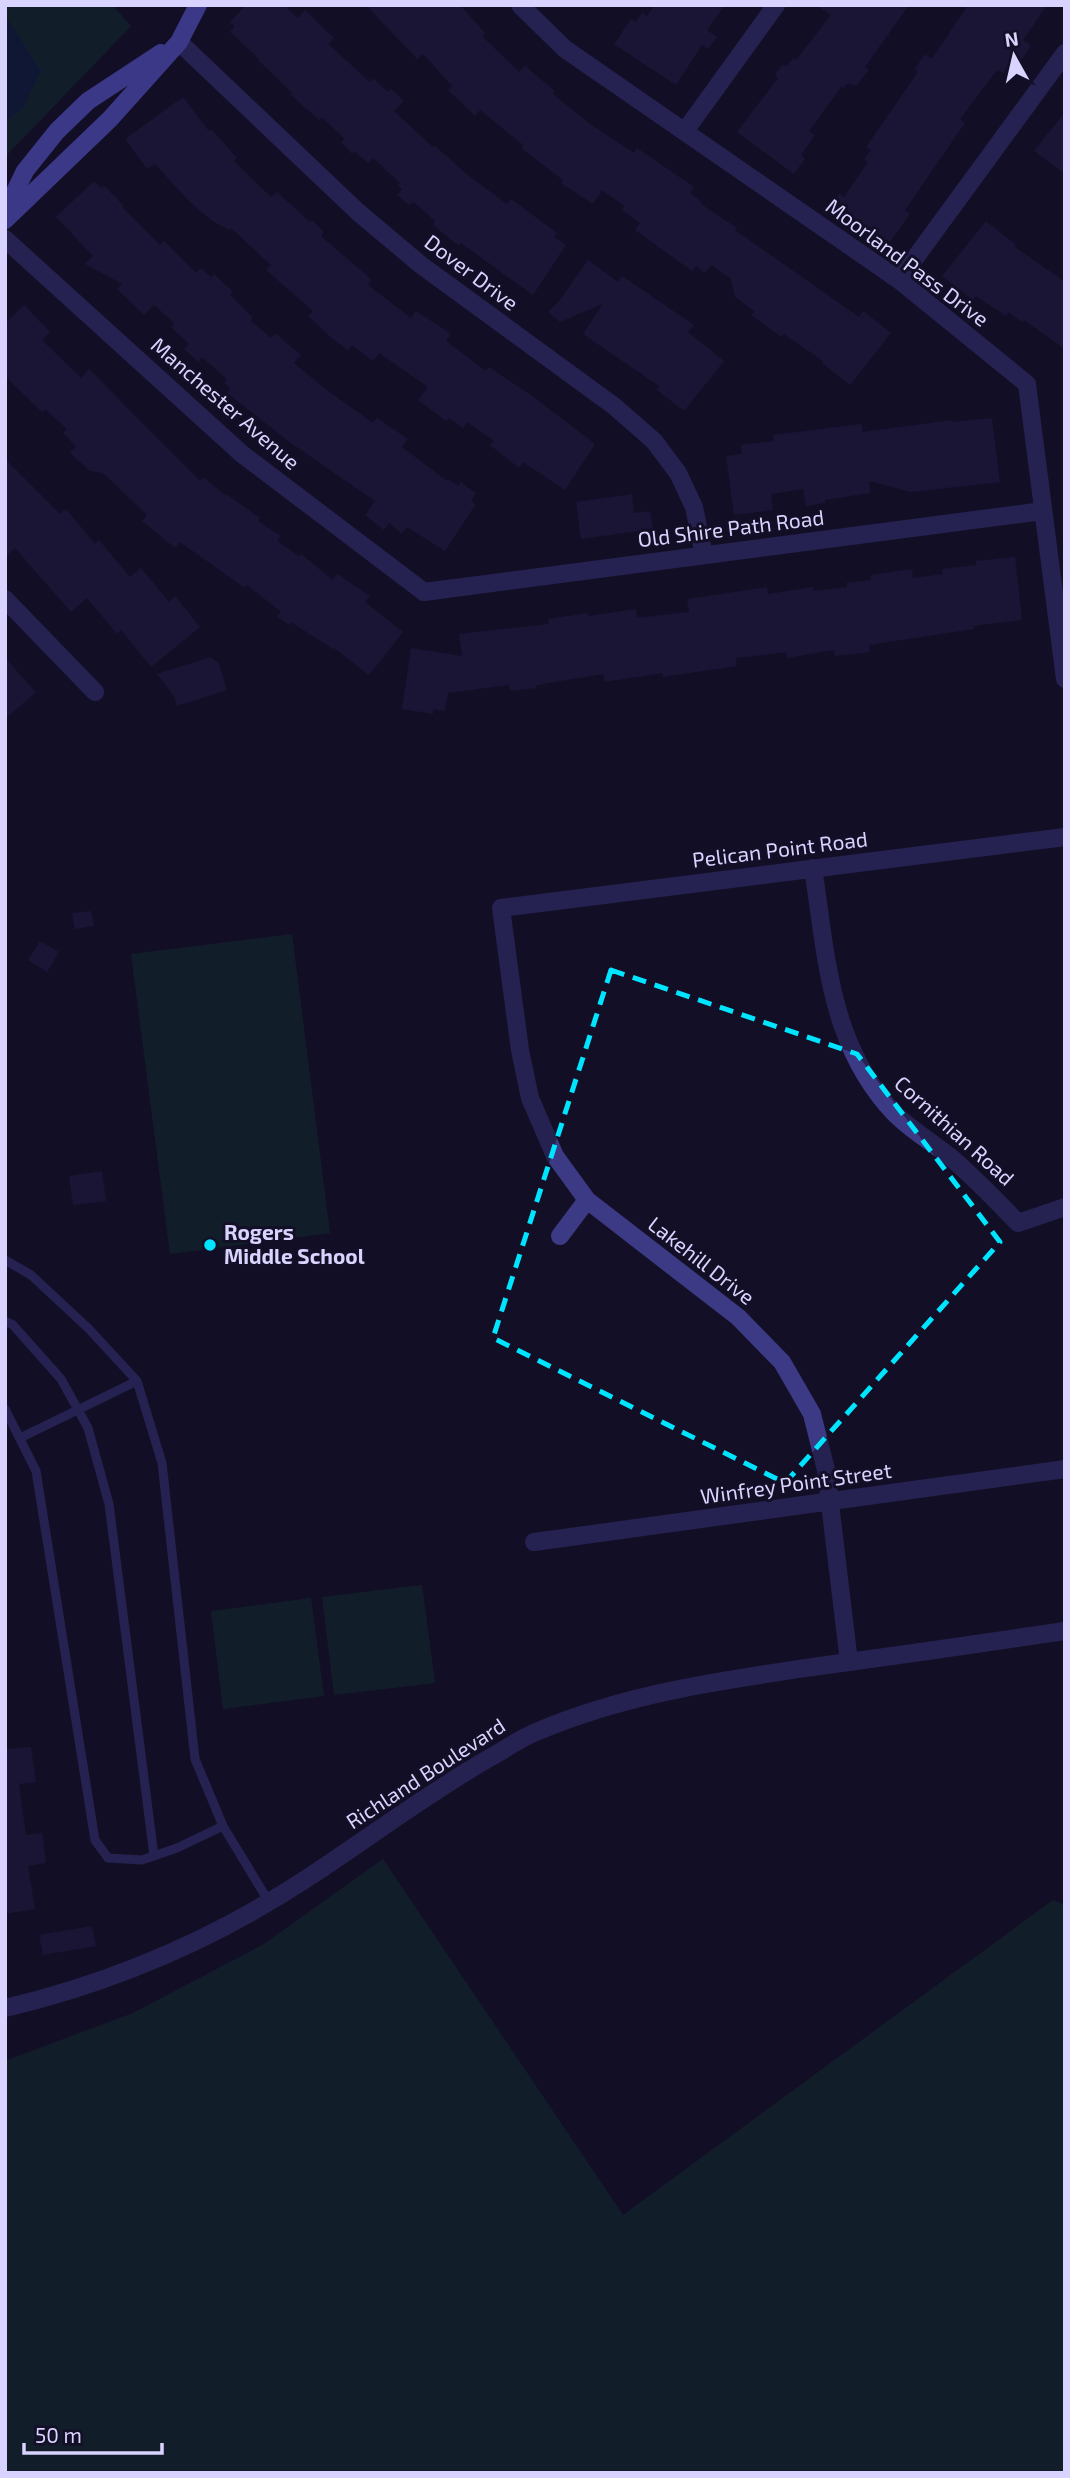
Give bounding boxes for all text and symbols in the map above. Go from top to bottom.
north arrow [979,21,1049,91]
text: N [1003,26,1020,51]
street label: Moorland Pass Drive [822,193,994,331]
street label: Dover Drive [420,229,524,315]
street label: Manchester Avenue [147,332,305,474]
street label: Old Shire Path Road [636,504,825,551]
street label: Pelican Point Road [691,825,869,872]
street label: Cornithian Road [890,1070,1020,1190]
street label: Lakehill Drive [644,1211,760,1309]
place label: Rogers Middle School [224,1219,365,1268]
marker: Rogers Middle School [202,1237,218,1253]
street label: Winfrey Point Street [699,1457,893,1508]
street label: Richland Boulevard [341,1712,509,1833]
scale bar [24,2412,163,2456]
text: 50 m [35,2422,82,2447]

